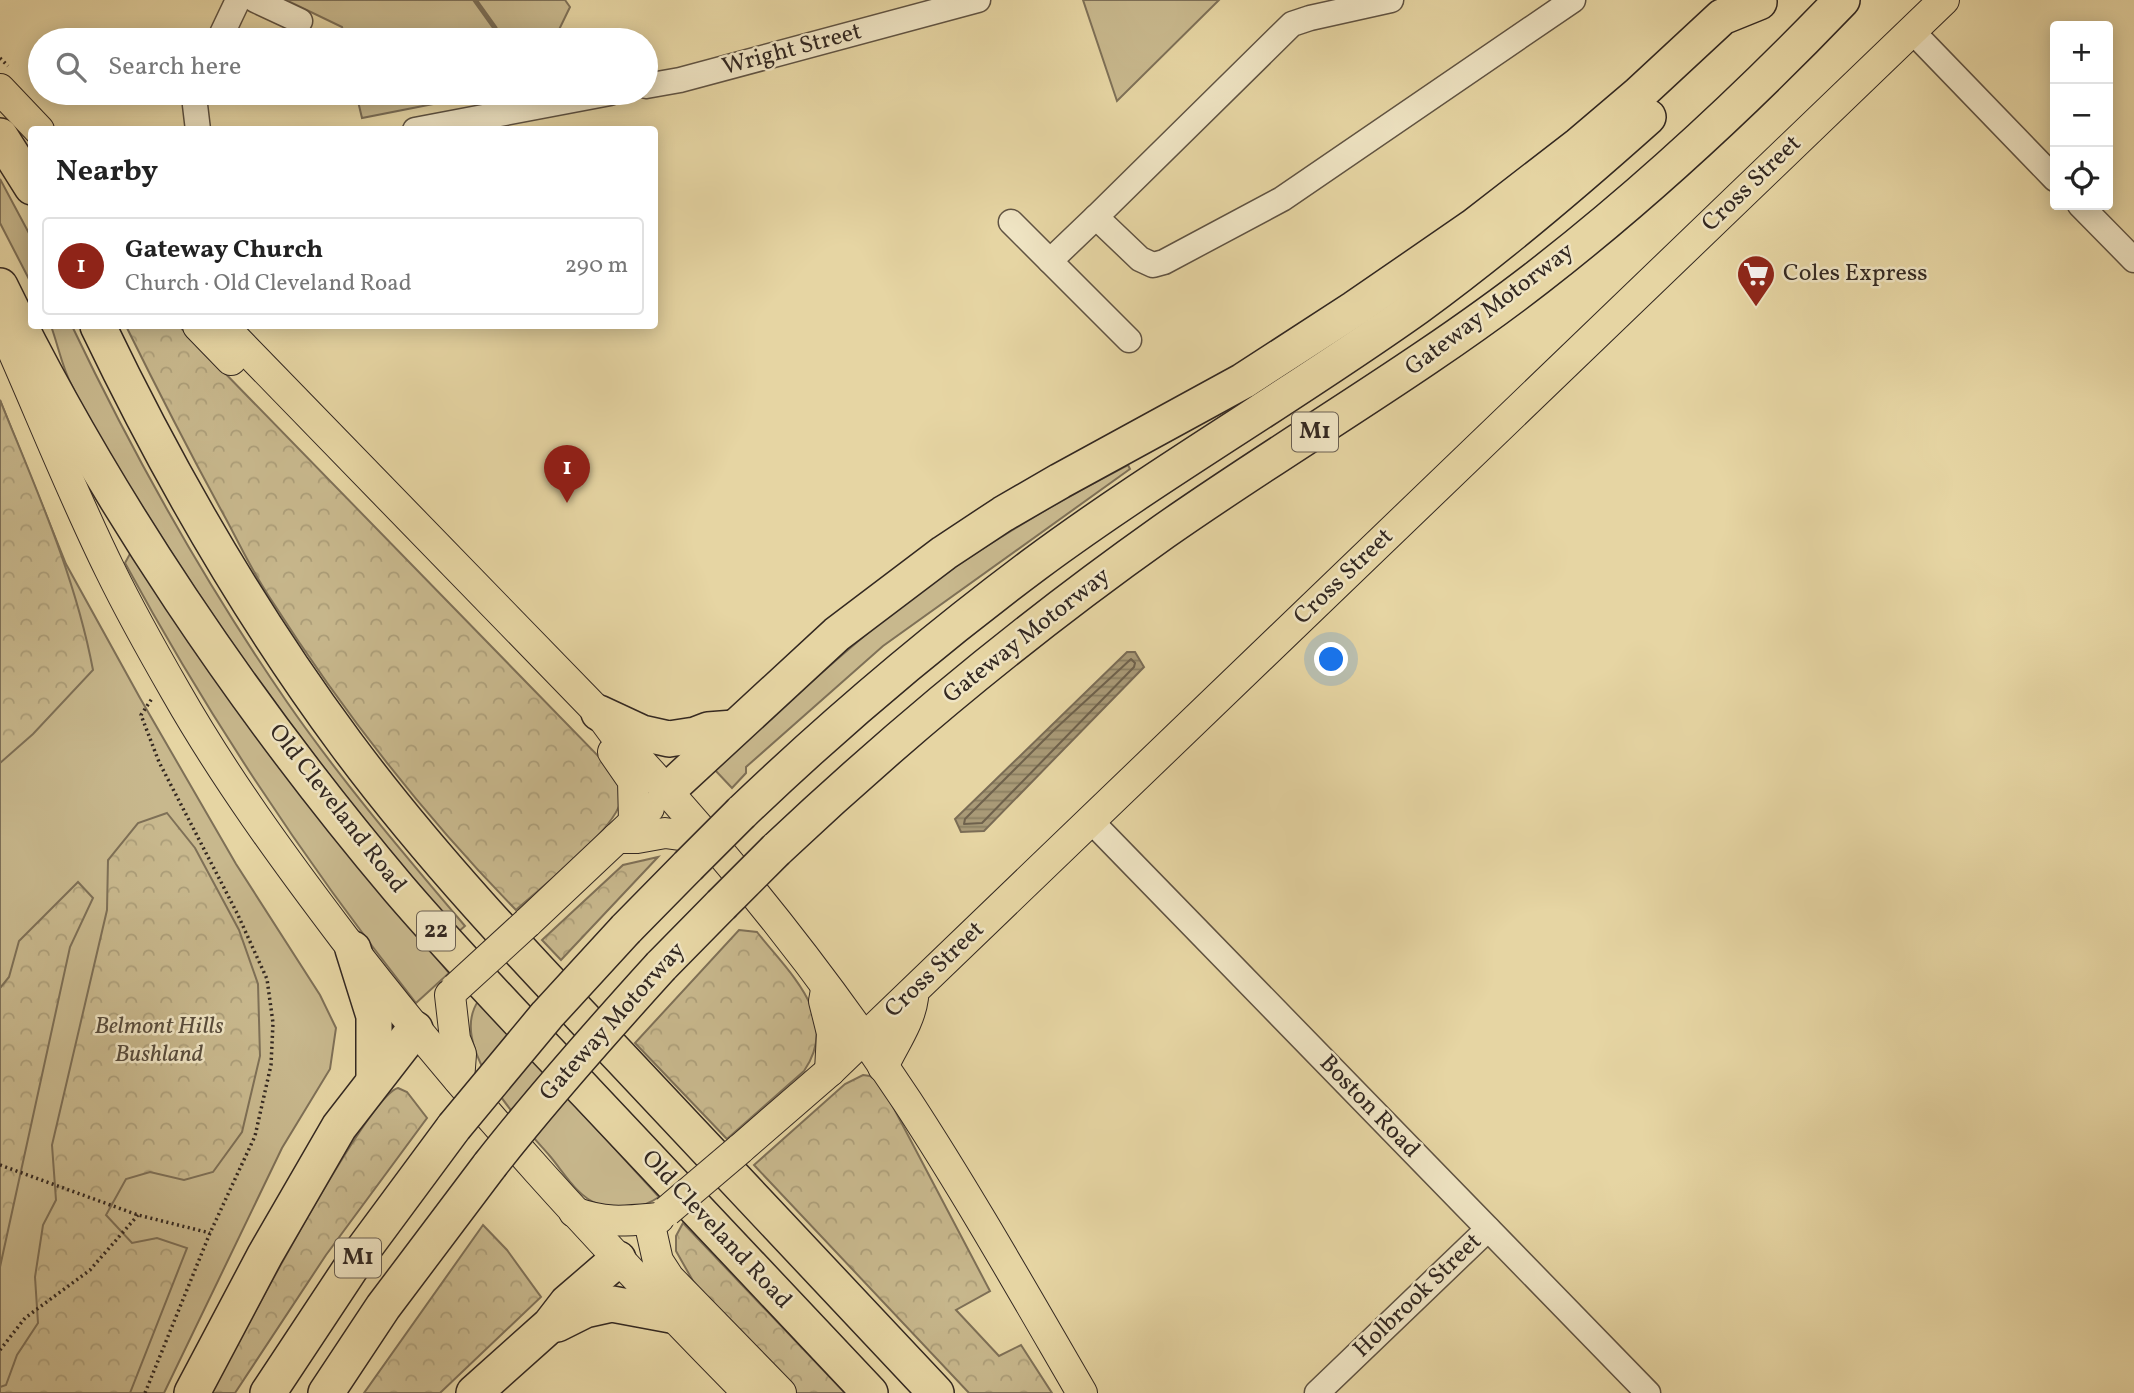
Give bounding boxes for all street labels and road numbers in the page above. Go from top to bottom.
street label: Wright Street [719,15,865,85]
street label: Cross Street [1695,128,1809,240]
street label: Gateway Motorway [1398,235,1582,385]
road number: M1 [1292,412,1338,452]
street label: Cross Street [1287,521,1401,633]
street label: Gateway Motorway [936,560,1118,712]
street label: Old Cleveland Road [260,717,414,901]
road number: 22 [417,912,455,950]
street label: Cross Street [878,914,992,1026]
street label: Gateway Motorway [532,935,694,1109]
street label: Boston Road [1311,1048,1427,1166]
street label: Old Cleveland Road [633,1143,799,1317]
street label: Holbrook Street [1346,1226,1490,1366]
road number: M1 [335,1238,381,1278]

